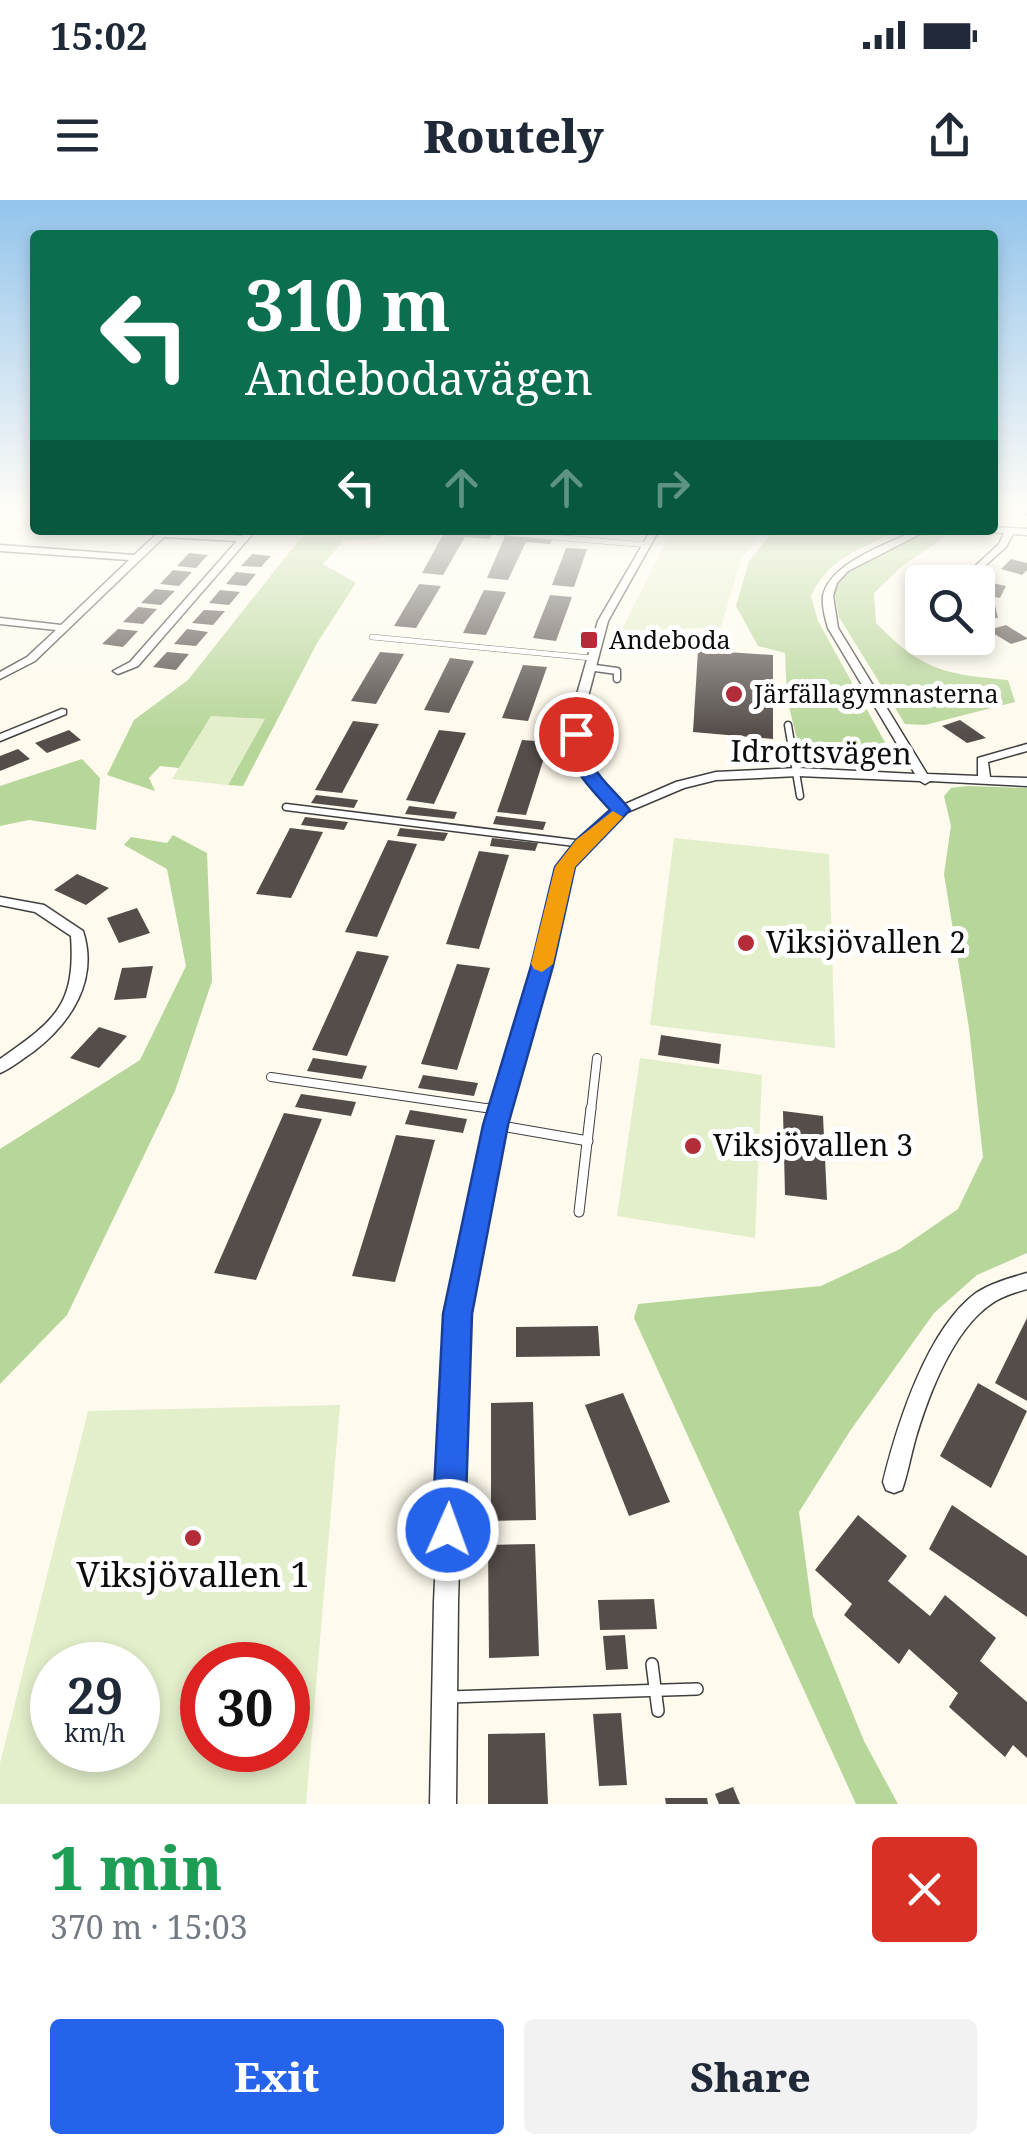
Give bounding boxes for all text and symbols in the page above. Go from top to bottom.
text: 15:02 [50,9,147,61]
text: Routely [423,105,604,166]
icon: menu [50,108,105,163]
icon: share [922,108,977,163]
text: 310 m [245,256,451,352]
icon: left [80,270,210,400]
text: Andebodavägen [245,347,593,408]
icon: left [329,460,384,515]
icon: ahead [434,460,489,515]
icon: ahead [539,460,594,515]
icon: right [644,460,699,515]
map controls [905,565,995,655]
button: search [905,565,995,655]
place label: Andeboda [609,622,731,656]
marker: Andeboda [578,629,600,651]
place label: Järfällagymnasterna [753,676,998,710]
marker: Järfällagymnasterna [723,683,745,705]
pin [534,692,619,777]
icon: arrive [549,707,604,762]
street label: Idrottsvägen [730,729,912,774]
place label: Viksjövallen 2 [766,921,966,962]
marker: Viksjövallen 2 [735,932,757,954]
place label: Viksjövallen 3 [713,1124,913,1165]
marker: Viksjövallen 3 [682,1135,704,1157]
position arrow [396,1478,500,1582]
marker: Viksjövallen 1 [182,1527,204,1549]
place label: Viksjövallen 1 [76,1550,310,1597]
speed limit sign: 30 [180,1642,310,1772]
text: 29 [67,1661,123,1729]
text: km/h [64,1715,126,1749]
text: 1 min [50,1826,222,1908]
button: close [872,1837,977,1942]
text: 370 m · 15:03 [50,1905,248,1948]
button: Exit [50,2019,504,2134]
button: Share [524,2019,977,2134]

